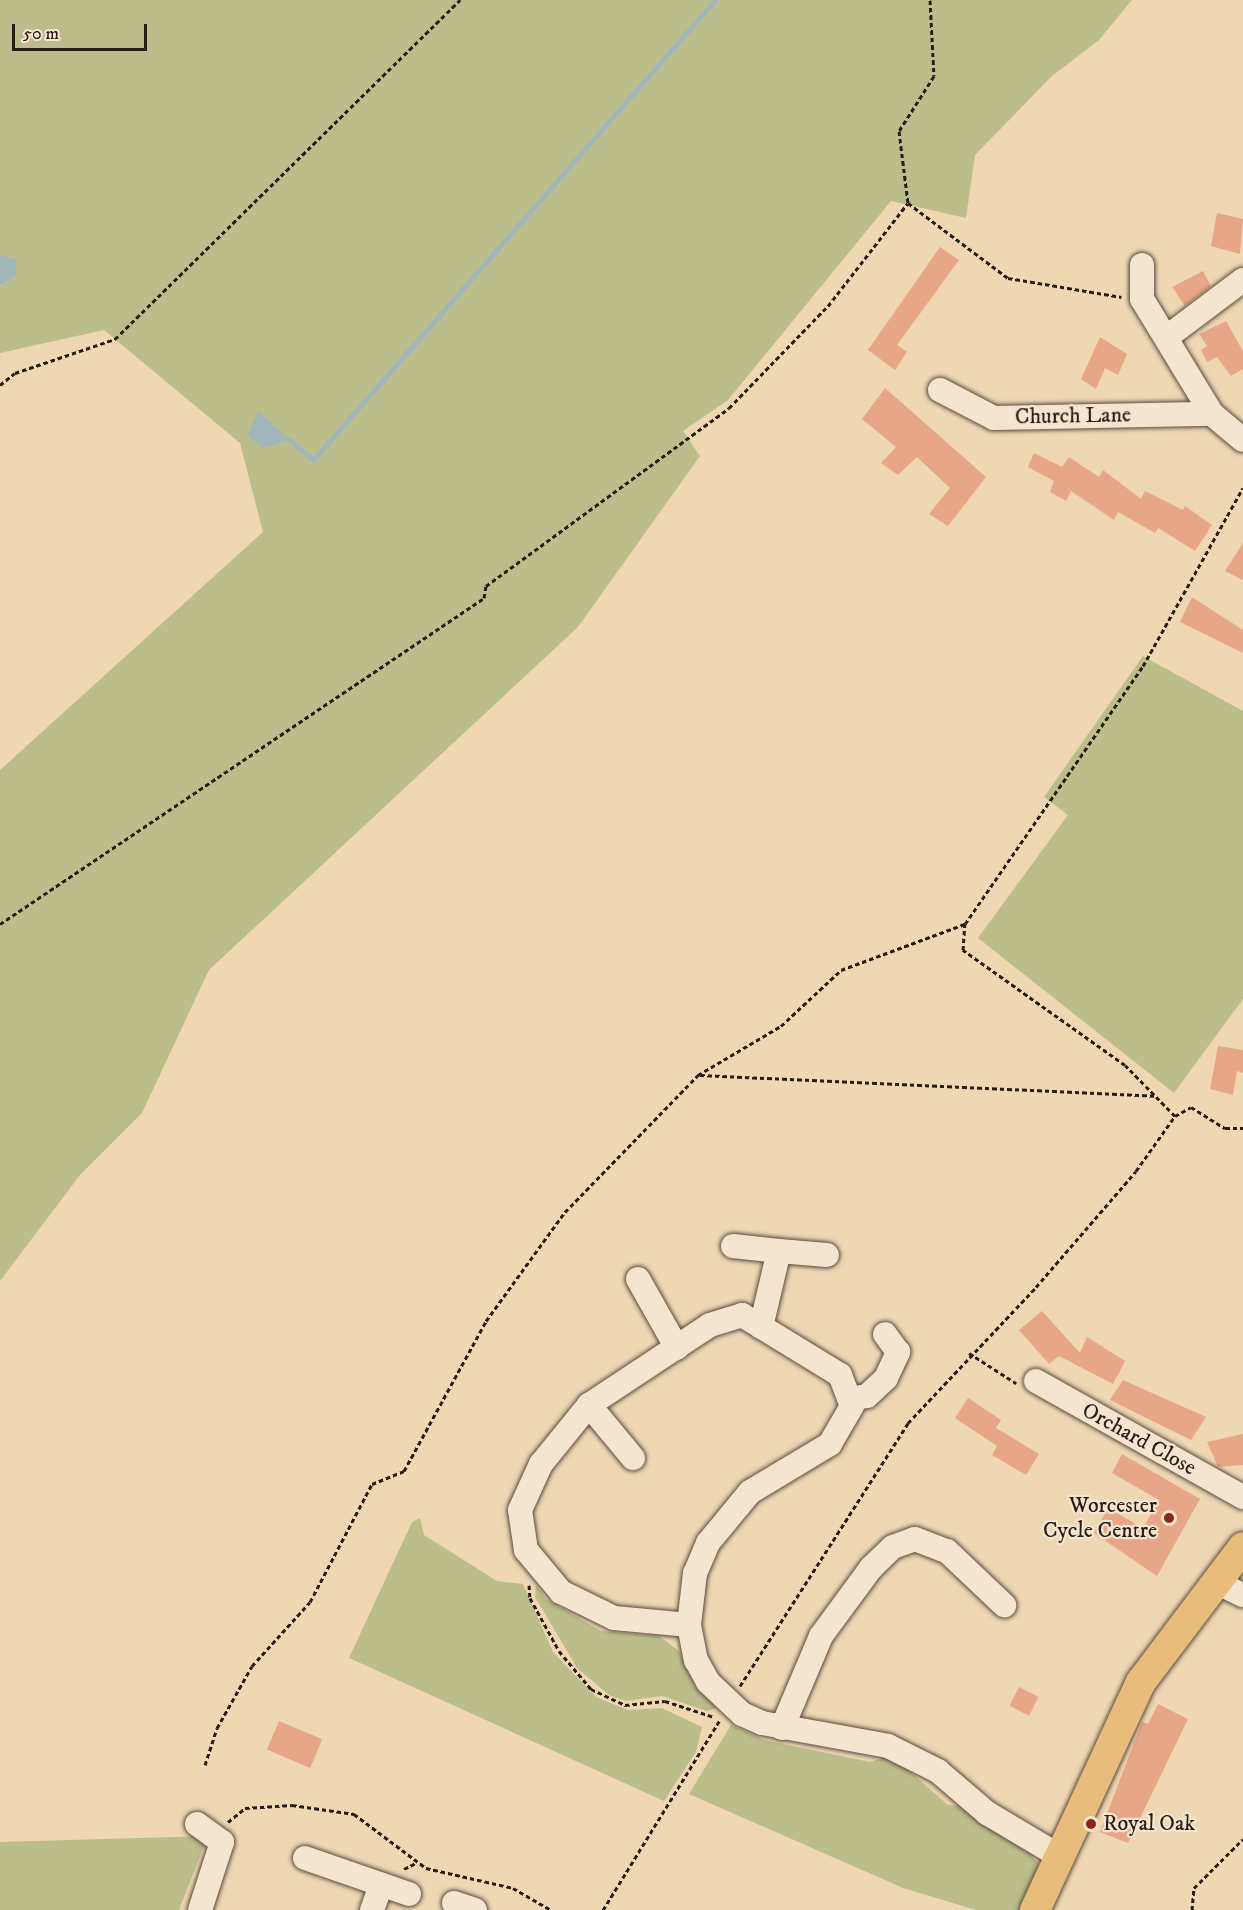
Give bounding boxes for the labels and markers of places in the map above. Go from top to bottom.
place label: Worcester Cycle Centre [1043,1492,1157,1544]
marker: Worcester Cycle Centre [1162,1511,1176,1525]
place label: Royal Oak [1103,1811,1195,1837]
marker: Royal Oak [1084,1817,1098,1831]

